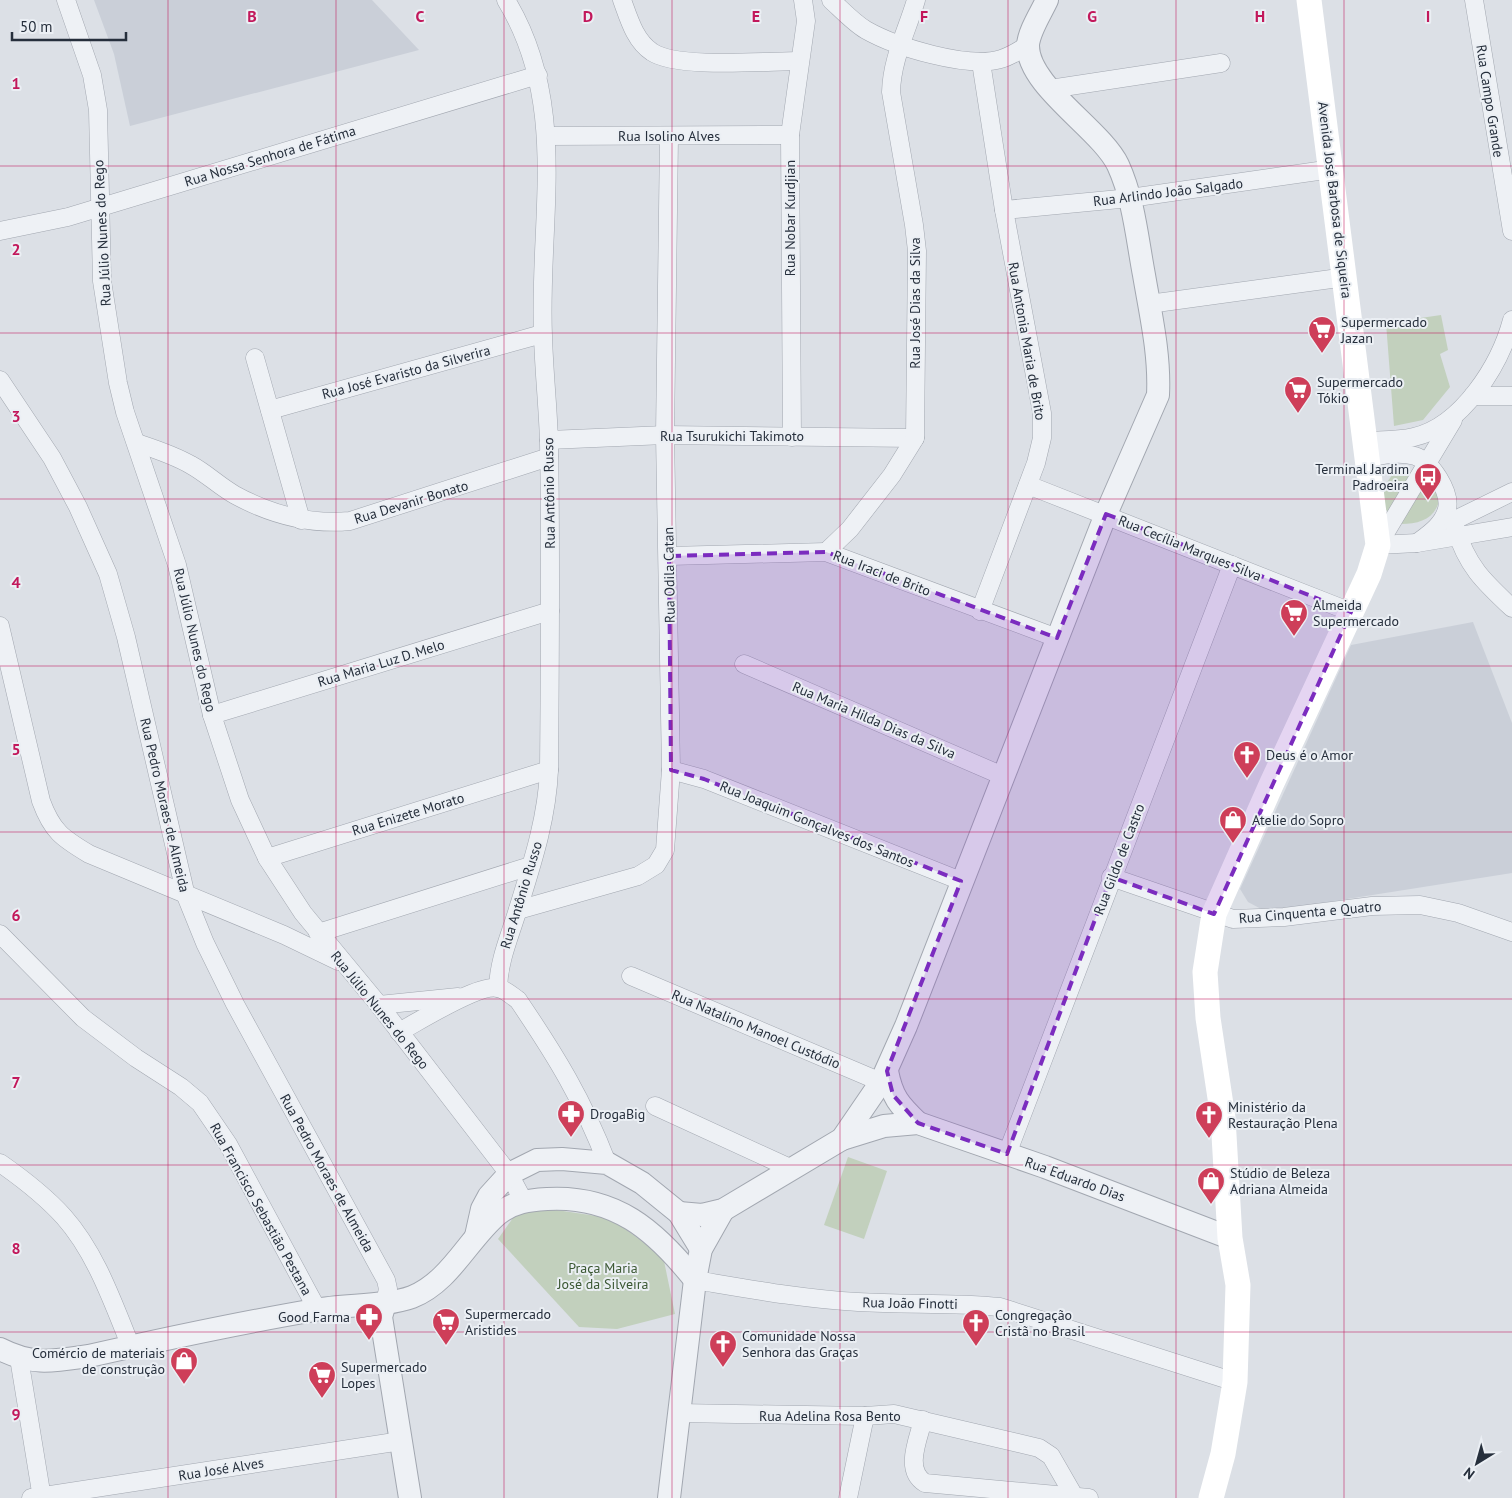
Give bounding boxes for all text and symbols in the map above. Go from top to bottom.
text: B [247,6,257,26]
text: C [416,6,425,26]
text: D [583,6,593,26]
text: E [752,6,760,26]
text: F [920,6,928,26]
text: G [1087,6,1097,26]
text: H [1255,6,1265,26]
text: I [1426,6,1430,26]
scale bar [12,10,126,42]
text: 50 m [20,17,53,36]
street label: Rua Campo Grande [1472,43,1508,159]
text: 1 [11,73,21,93]
street label: Avenida José Barbosa de Siqueira [1314,101,1356,299]
street label: Rua Nossa Senhora de Fátima [182,121,358,191]
street label: Rua Isolino Alves [618,127,720,145]
street label: Rua Júlio Nunes do Rego [89,159,115,307]
street label: Rua Nobar Kurdjian [781,160,799,276]
street label: Rua Arlindo João Salgado [1092,174,1244,210]
street label: Rua José Dias da Silva [906,237,924,369]
text: 2 [11,239,21,259]
street label: Rua Antonia Maria de Brito [1004,260,1050,422]
place label: Supermercado Jazan [1340,313,1427,347]
supermarket icon: Supermercado Jazan [1307,315,1337,354]
street label: Rua José Evaristo da Silverira [320,341,492,403]
place label: Supermercado Tókio [1317,373,1403,407]
supermarket icon: Supermercado Tókio [1283,375,1313,414]
text: 3 [11,406,21,426]
street label: Rua Tsurukichi Takimoto [660,427,804,445]
street label: Rua Antônio Russo [539,437,559,549]
place label: Terminal Jardim Padroeira [1315,460,1409,494]
bus stop icon: Terminal Jardim Padroeira [1413,462,1443,501]
street label: Rua Devanir Bonato [352,476,470,528]
street label: Rua Cecília Marques Silva [1116,511,1264,585]
street label: Rua Odila Catan [659,527,679,623]
street label: Rua Iraci de Brito [831,546,933,600]
street label: Rua Júlio Nunes do Rego [170,566,220,714]
text: 4 [11,572,21,592]
place label: Almeida Supermercado [1313,596,1399,630]
supermarket icon: Almeida Supermercado [1279,598,1309,637]
street label: Rua Maria Luz D. Melo [315,635,447,691]
street label: Rua Maria Hilda Dias da Silva [790,677,958,763]
street label: Rua Pedro Moraes de Almeida [136,716,194,894]
text: 5 [11,739,21,759]
church icon: Deus é o Amor [1232,740,1262,779]
place label: Deus é o Amor [1266,746,1353,764]
street label: Rua Joaquim Gonçalves dos Santos [717,777,917,871]
street label: Rua Enizete Morato [350,788,466,840]
street label: Rua Gildo de Castro [1090,801,1148,917]
shop icon: Atelie do Sopro [1218,805,1248,844]
place label: Atelie do Sopro [1252,811,1344,829]
street label: Rua Antônio Russo [496,839,546,951]
street label: Rua Cinquenta e Quatro [1238,897,1382,927]
text: 6 [11,905,21,925]
street label: Rua Júlio Nunes do Rego [327,947,433,1073]
street label: Rua Natalino Manoel Custódio [669,985,843,1073]
text: 7 [11,1072,21,1092]
street label: Rua Pedro Moraes de Almeida [276,1091,378,1255]
place label: Ministério da Restauração Plena [1228,1098,1338,1132]
pharmacy icon: DrogaBig [556,1099,586,1138]
church icon: Ministério da Restauração Plena [1194,1100,1224,1139]
place label: DrogaBig [590,1105,645,1123]
street label: Rua Francisco Sebastião Pestana [206,1120,316,1298]
street label: Rua Eduardo Dias [1022,1153,1128,1205]
place label: Stúdio de Beleza Adriana Almeida [1230,1164,1330,1198]
shop icon: Stúdio de Beleza Adriana Almeida [1196,1166,1226,1205]
text: 8 [11,1238,21,1258]
park label: Praça Maria José da Silveira [557,1259,649,1293]
street label: Rua João Finotti [862,1293,958,1313]
pharmacy icon: Good Farma [354,1302,384,1341]
place label: Supermercado Aristides [465,1305,551,1339]
place label: Congregação Cristã no Brasil [995,1306,1085,1340]
supermarket icon: Supermercado Aristides [431,1307,461,1346]
place label: Good Farma [278,1308,350,1326]
church icon: Congregação Cristã no Brasil [961,1308,991,1347]
place label: Comunidade Nossa Senhora das Graças [742,1327,858,1361]
church icon: Comunidade Nossa Senhora das Graças [708,1329,738,1368]
place label: Comércio de materiais de construção [32,1344,165,1378]
shop icon: Comércio de materiais de construção [169,1346,199,1385]
place label: Supermercado Lopes [341,1358,427,1392]
supermarket icon: Supermercado Lopes [307,1360,337,1399]
text: 9 [11,1404,21,1424]
street label: Rua Adelina Rosa Bento [759,1407,901,1425]
north arrow [1452,1438,1502,1488]
street label: Rua José Alves [177,1453,265,1485]
text: N [1460,1463,1478,1483]

